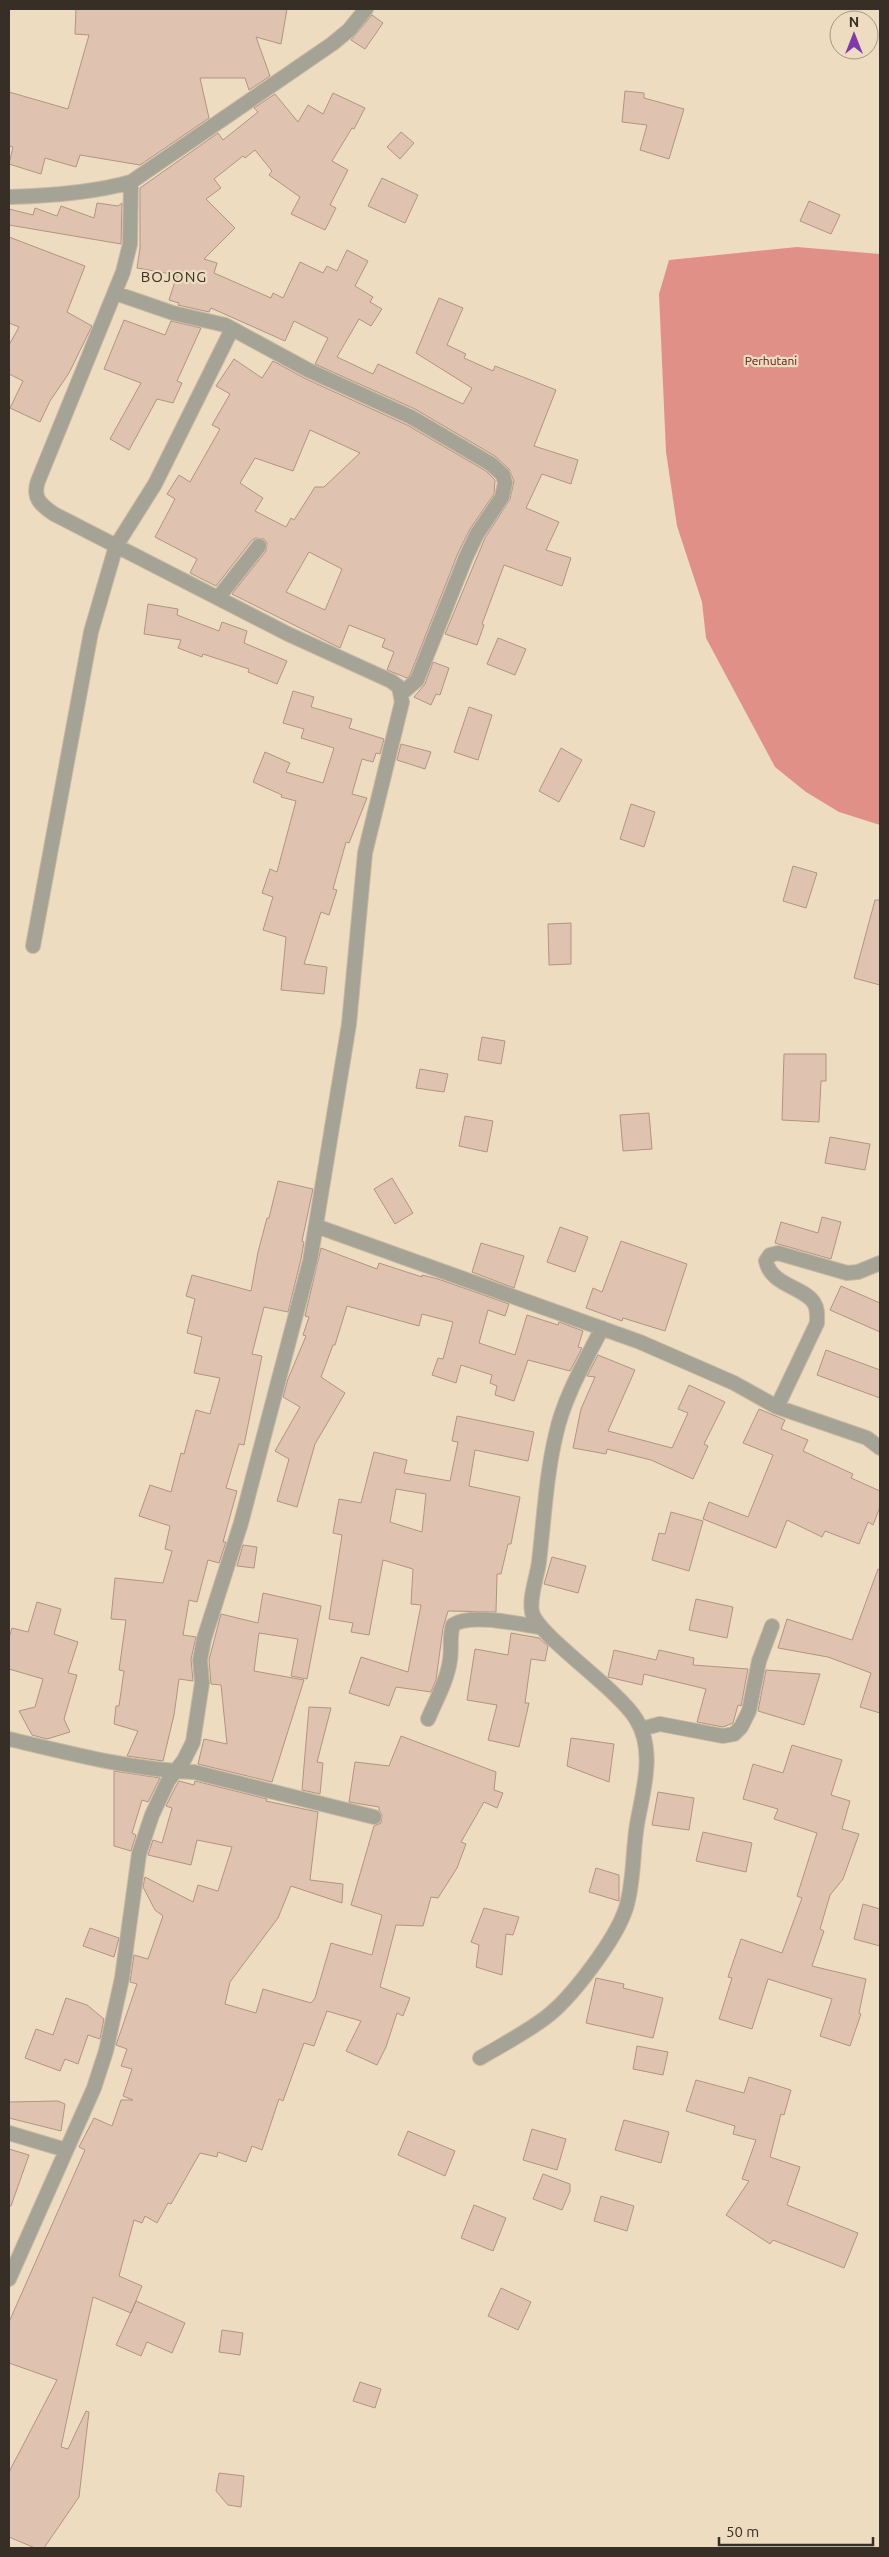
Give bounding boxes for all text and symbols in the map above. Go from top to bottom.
north arrow [829,10,879,60]
text: N [849,14,859,30]
district label: BOJONG [141,268,207,285]
park label: Perhutani [745,354,797,367]
scale bar [719,2514,873,2546]
text: 50 m [726,2523,759,2540]

